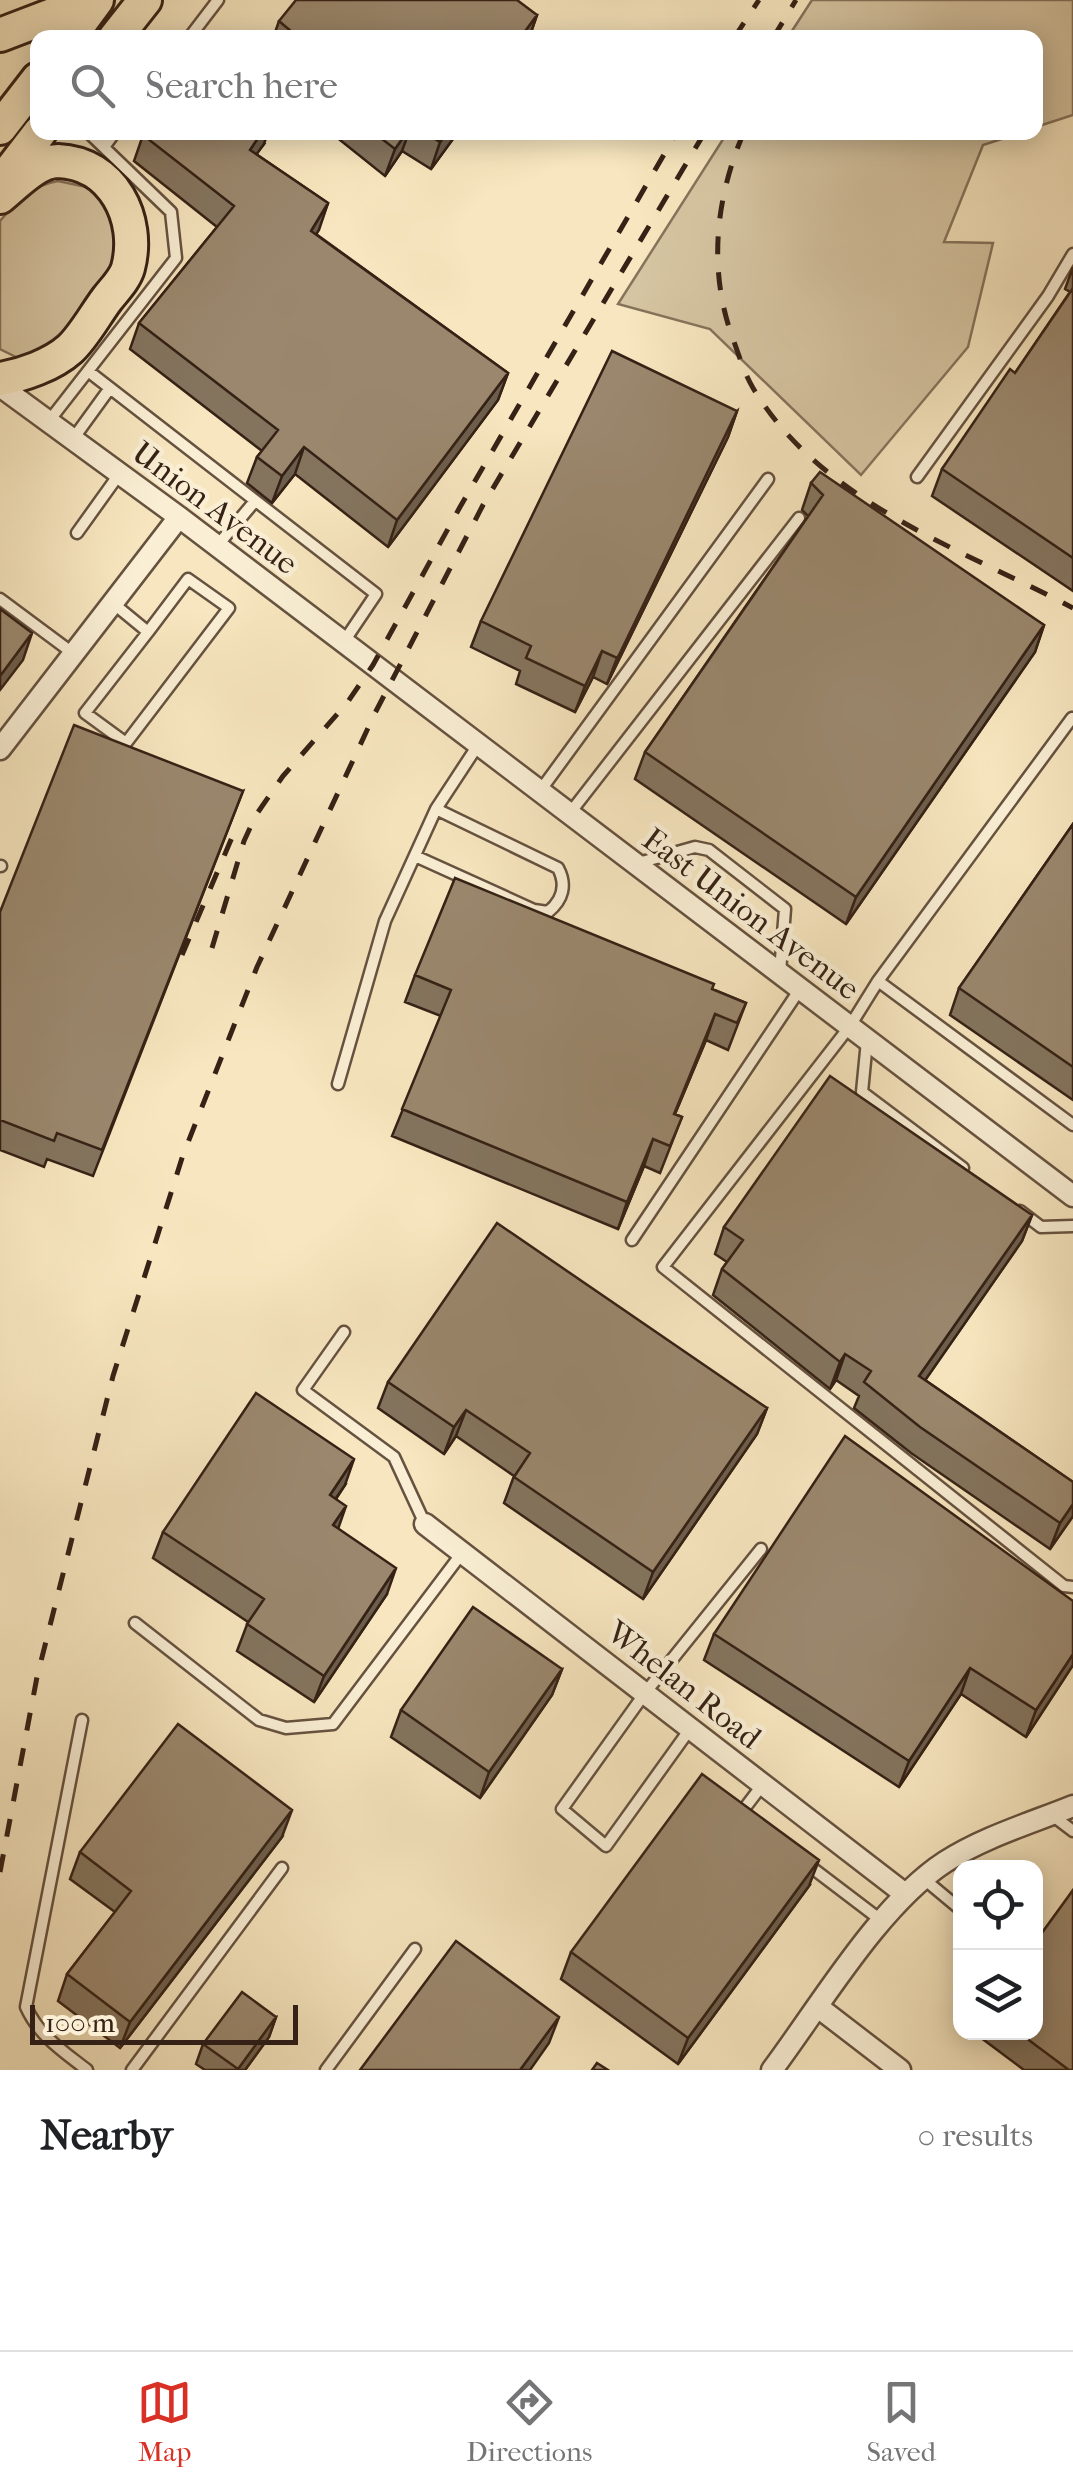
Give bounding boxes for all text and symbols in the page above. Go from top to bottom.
search box [30,30,1043,140]
icon: search [65,58,120,113]
text: Search here [145,63,338,108]
street label: Union Avenue [125,434,305,582]
street label: East Union Avenue [635,820,867,1008]
street label: Whelan Road [599,1613,769,1757]
map controls [953,1860,1043,2040]
button: locate [953,1860,1043,1950]
button: layers [953,1950,1043,2040]
scale bar [30,2000,298,2044]
text: 100 m [45,2006,115,2039]
text: Nearby [40,2111,172,2160]
text: 0 results [917,2117,1033,2154]
tab: Map [137,2375,192,2468]
tab: Directions [466,2375,592,2468]
tab: Saved [866,2375,936,2468]

